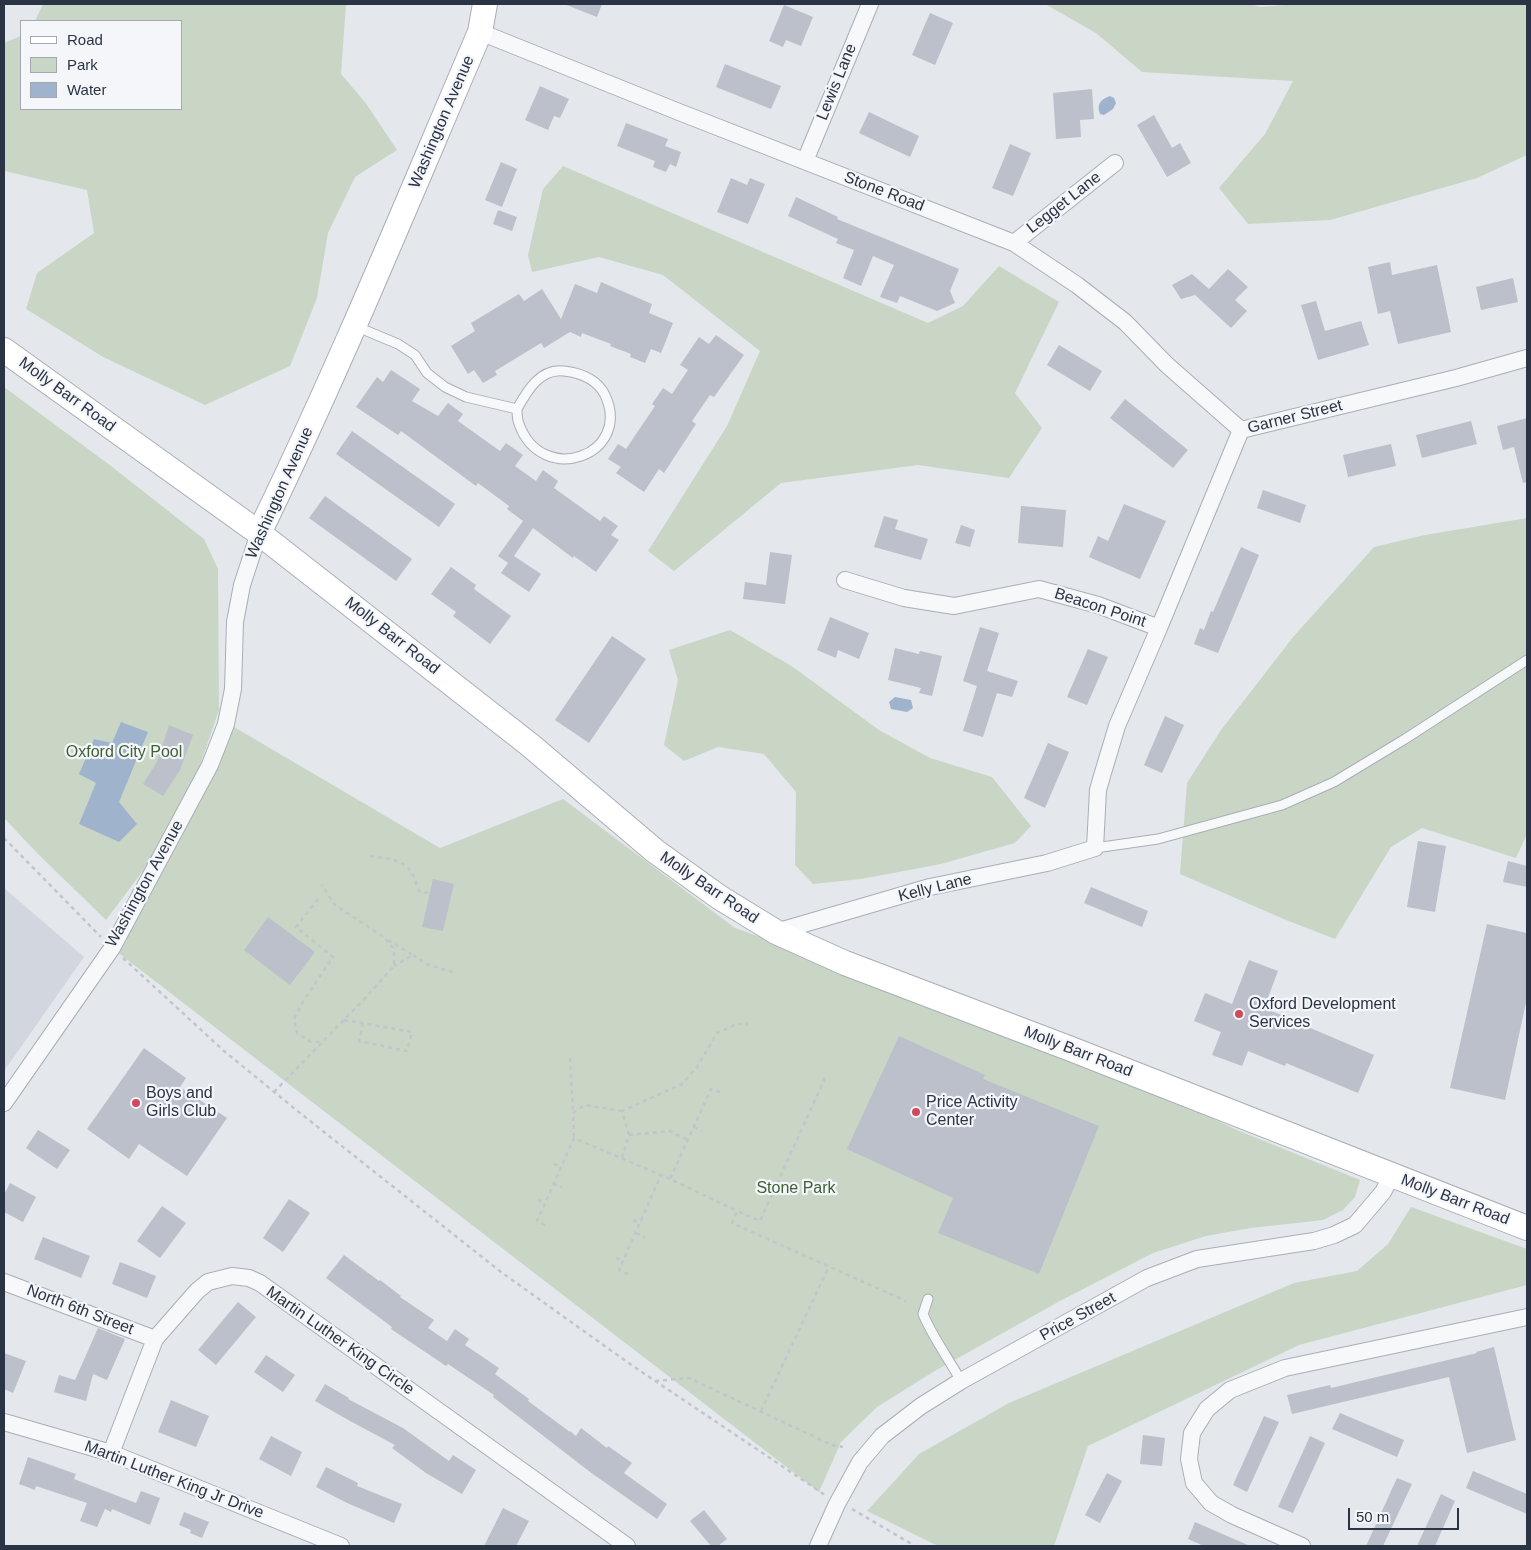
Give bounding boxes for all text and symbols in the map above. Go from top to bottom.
legend [20,20,182,110]
text: Road [67,31,103,48]
street label: Lewis Lane [813,41,861,123]
street label: Washington Avenue [405,53,479,191]
text: Park [67,56,98,73]
text: Water [67,81,106,98]
street label: Stone Road [841,168,927,216]
street label: Legget Lane [1023,168,1105,238]
street label: Molly Barr Road [15,354,119,436]
street label: Garner Street [1246,396,1344,438]
street label: Washington Avenue [242,424,318,562]
street label: Beacon Point [1052,584,1148,632]
street label: Molly Barr Road [341,593,443,679]
park label: Oxford City Pool [66,743,182,763]
street label: Washington Avenue [102,817,188,951]
street label: Molly Barr Road [656,848,762,928]
street label: Kelly Lane [896,870,974,906]
place label: Oxford Development Services [1249,995,1396,1033]
marker: Oxford Development Services [1233,1008,1245,1020]
street label: Molly Barr Road [1021,1022,1135,1082]
place label: Boys and Girls Club [146,1084,216,1122]
place label: Price Activity Center [926,1093,1018,1131]
marker: Boys and Girls Club [130,1097,142,1109]
marker: Price Activity Center [910,1106,922,1118]
street label: Molly Barr Road [1398,1170,1512,1230]
park label: Stone Park [756,1179,836,1199]
street label: North 6th Street [24,1281,136,1339]
street label: Martin Luther King Circle [262,1283,418,1399]
street label: Price Street [1037,1288,1119,1346]
street label: Martin Luther King Jr Drive [82,1437,266,1523]
scale bar [1351,1498,1462,1530]
text: 50 m [1356,1508,1389,1525]

